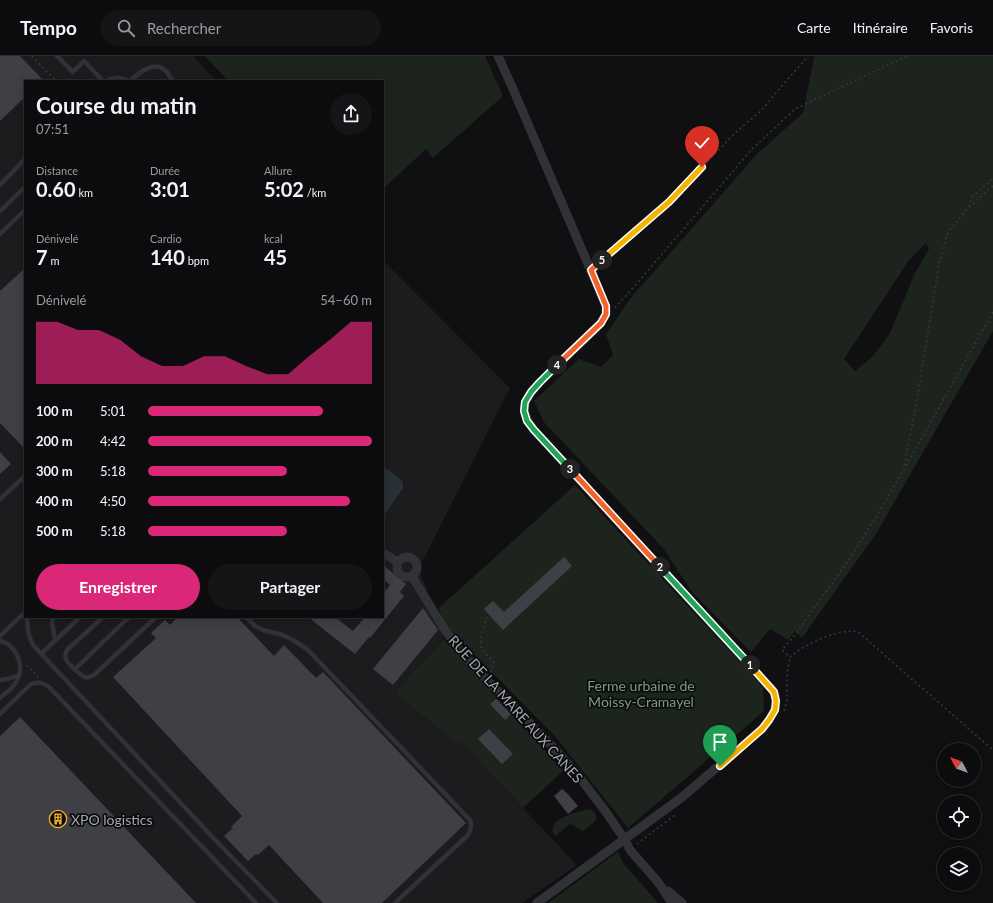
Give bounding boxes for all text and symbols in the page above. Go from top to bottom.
search box [101,10,381,46]
text: Tempo [20,16,77,39]
icon: search [115,17,137,39]
text: Rechercher [147,19,221,37]
text: Carte [797,19,831,36]
text: Itinéraire [853,19,908,36]
text: Favoris [930,19,973,36]
text: Course du matin [36,92,197,119]
button: share [330,93,372,135]
text: 07:51 [36,121,69,137]
pin [685,126,719,167]
icon: check [691,132,713,154]
text: Distance [36,164,78,177]
text: Durée [150,164,180,177]
text: Allure [264,164,292,177]
text: 0.60 [36,177,76,201]
text: 3:01 [150,177,190,201]
text: 5:02 [264,177,304,201]
text: km [76,186,93,199]
text: /km [304,186,326,199]
text: Dénivelé [36,232,79,245]
text: Cardio [150,232,182,245]
text: kcal [264,232,283,245]
text: 7 [36,245,48,269]
text: 140 [150,245,185,269]
text: 45 [264,245,287,269]
pin: 5 [592,250,612,270]
text: 5 [599,253,605,266]
text: m [48,254,59,267]
text: bpm [185,254,209,267]
text: Dénivelé [36,292,86,308]
text: 54–60 m [320,292,372,308]
pin: 4 [547,355,567,375]
text: 4 [554,358,560,371]
text: 100 m [36,403,73,419]
text: 5:01 [100,403,126,419]
text: 200 m [36,433,73,449]
text: 4:42 [100,433,126,449]
pin: 3 [560,459,580,479]
text: 3 [567,462,573,475]
text: 300 m [36,463,73,479]
text: 5:18 [100,463,126,479]
text: 400 m [36,493,73,509]
text: 4:50 [100,493,126,509]
text: 500 m [36,523,73,539]
text: 5:18 [100,523,126,539]
pin: 2 [650,557,670,577]
text: 2 [657,560,663,573]
button: Enregistrer [36,564,200,610]
button: Partager [208,564,372,610]
street label: RUE DE LA MARE AUX CANES [445,632,587,786]
pin: 1 [740,655,760,675]
text: 1 [747,658,753,671]
park label: Ferme urbaine de Moissy-Cramayel [587,677,695,710]
pin [703,725,737,766]
icon: arrive [709,731,731,753]
north arrow [937,743,981,787]
map controls [937,743,981,891]
button: locate [937,795,981,839]
building icon: XPO logistics [48,809,68,829]
place label: XPO logistics [71,811,153,828]
button: layers [937,847,981,891]

